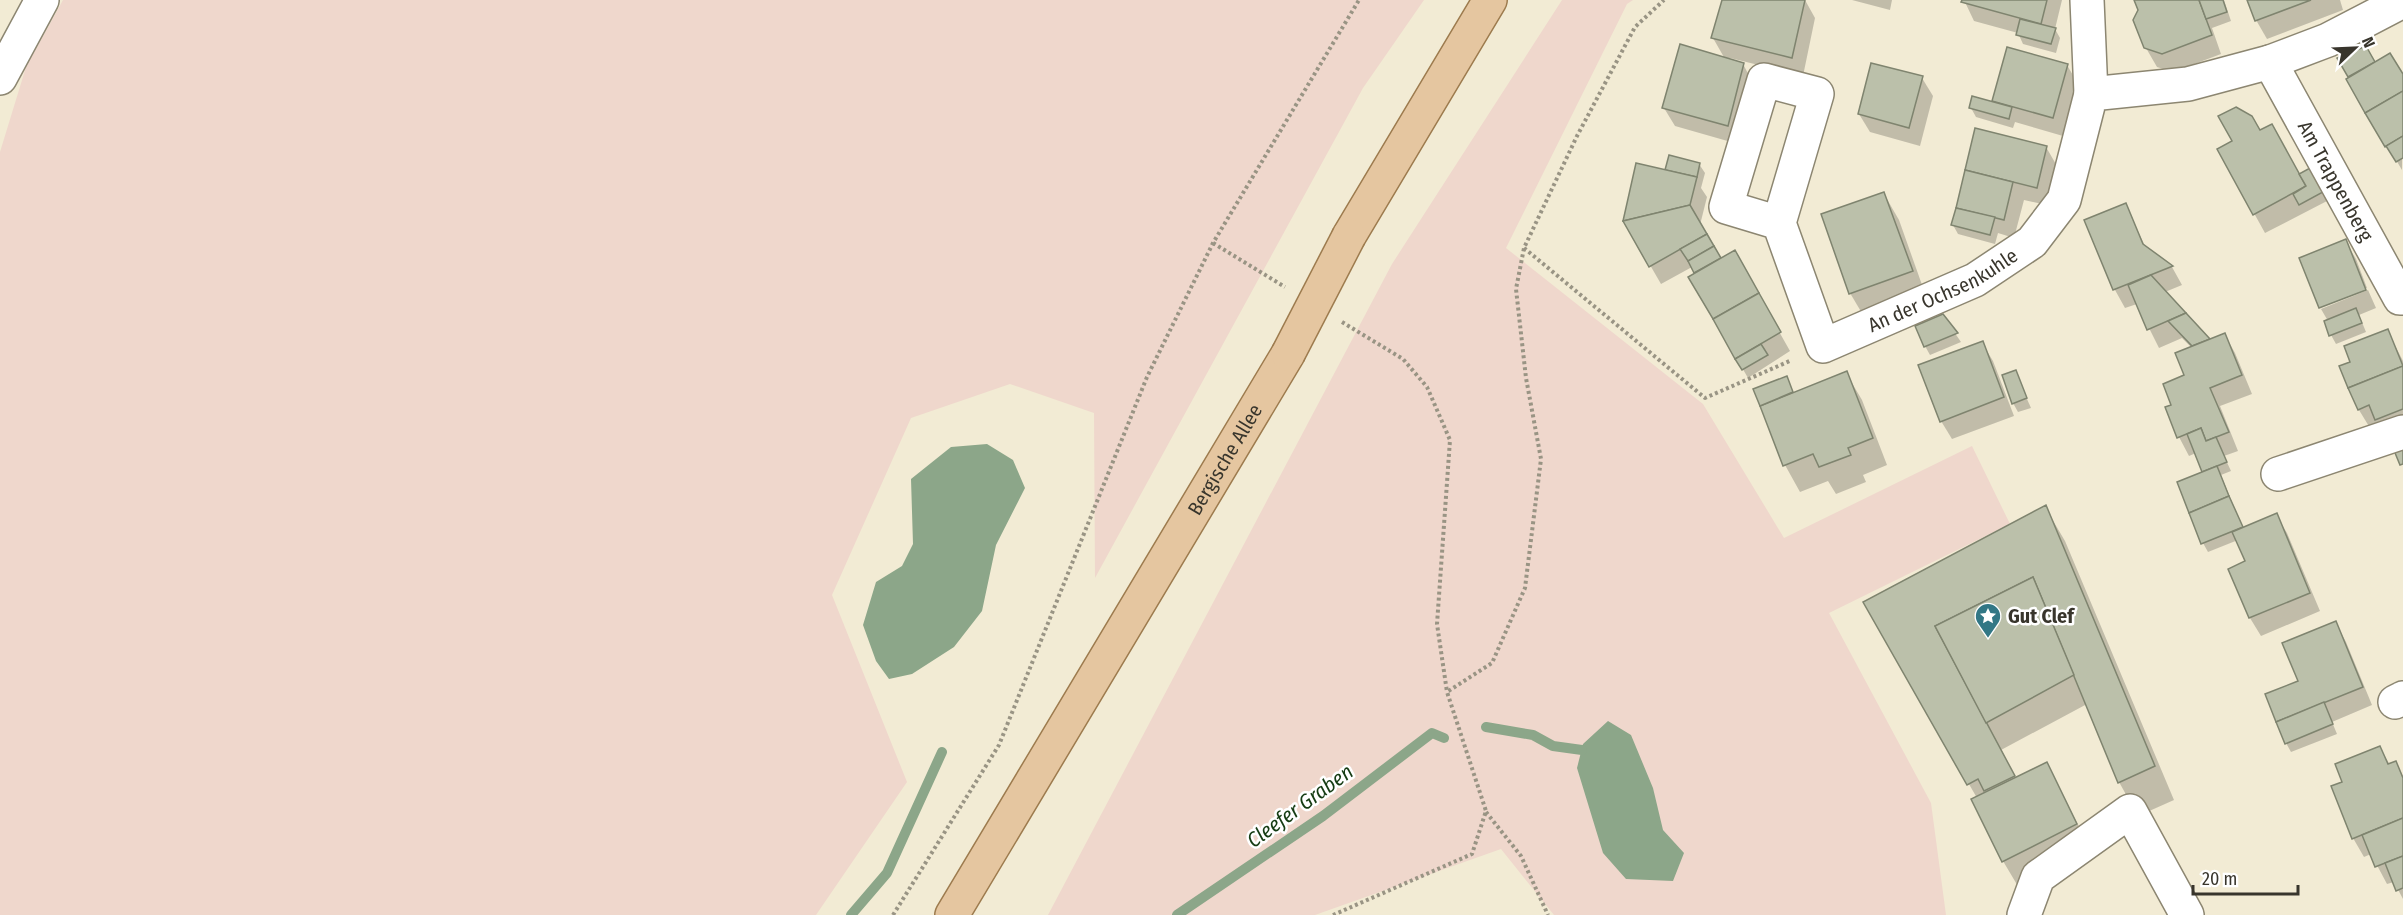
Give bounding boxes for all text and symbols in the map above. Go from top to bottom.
north arrow [2325,18,2385,78]
text: N [2358,34,2379,50]
street label: Am Trappenberg [2293,117,2379,246]
street label: An der Ochsenkuhle [1864,243,2022,337]
street label: Bergische Allee [1182,400,1267,519]
place icon: Gut Clef [1973,601,2003,639]
place label: Gut Clef [2008,604,2075,628]
water label: Cleefer Graben [1242,759,1358,853]
scale bar [2193,858,2298,896]
text: 20 m [2202,868,2237,890]

